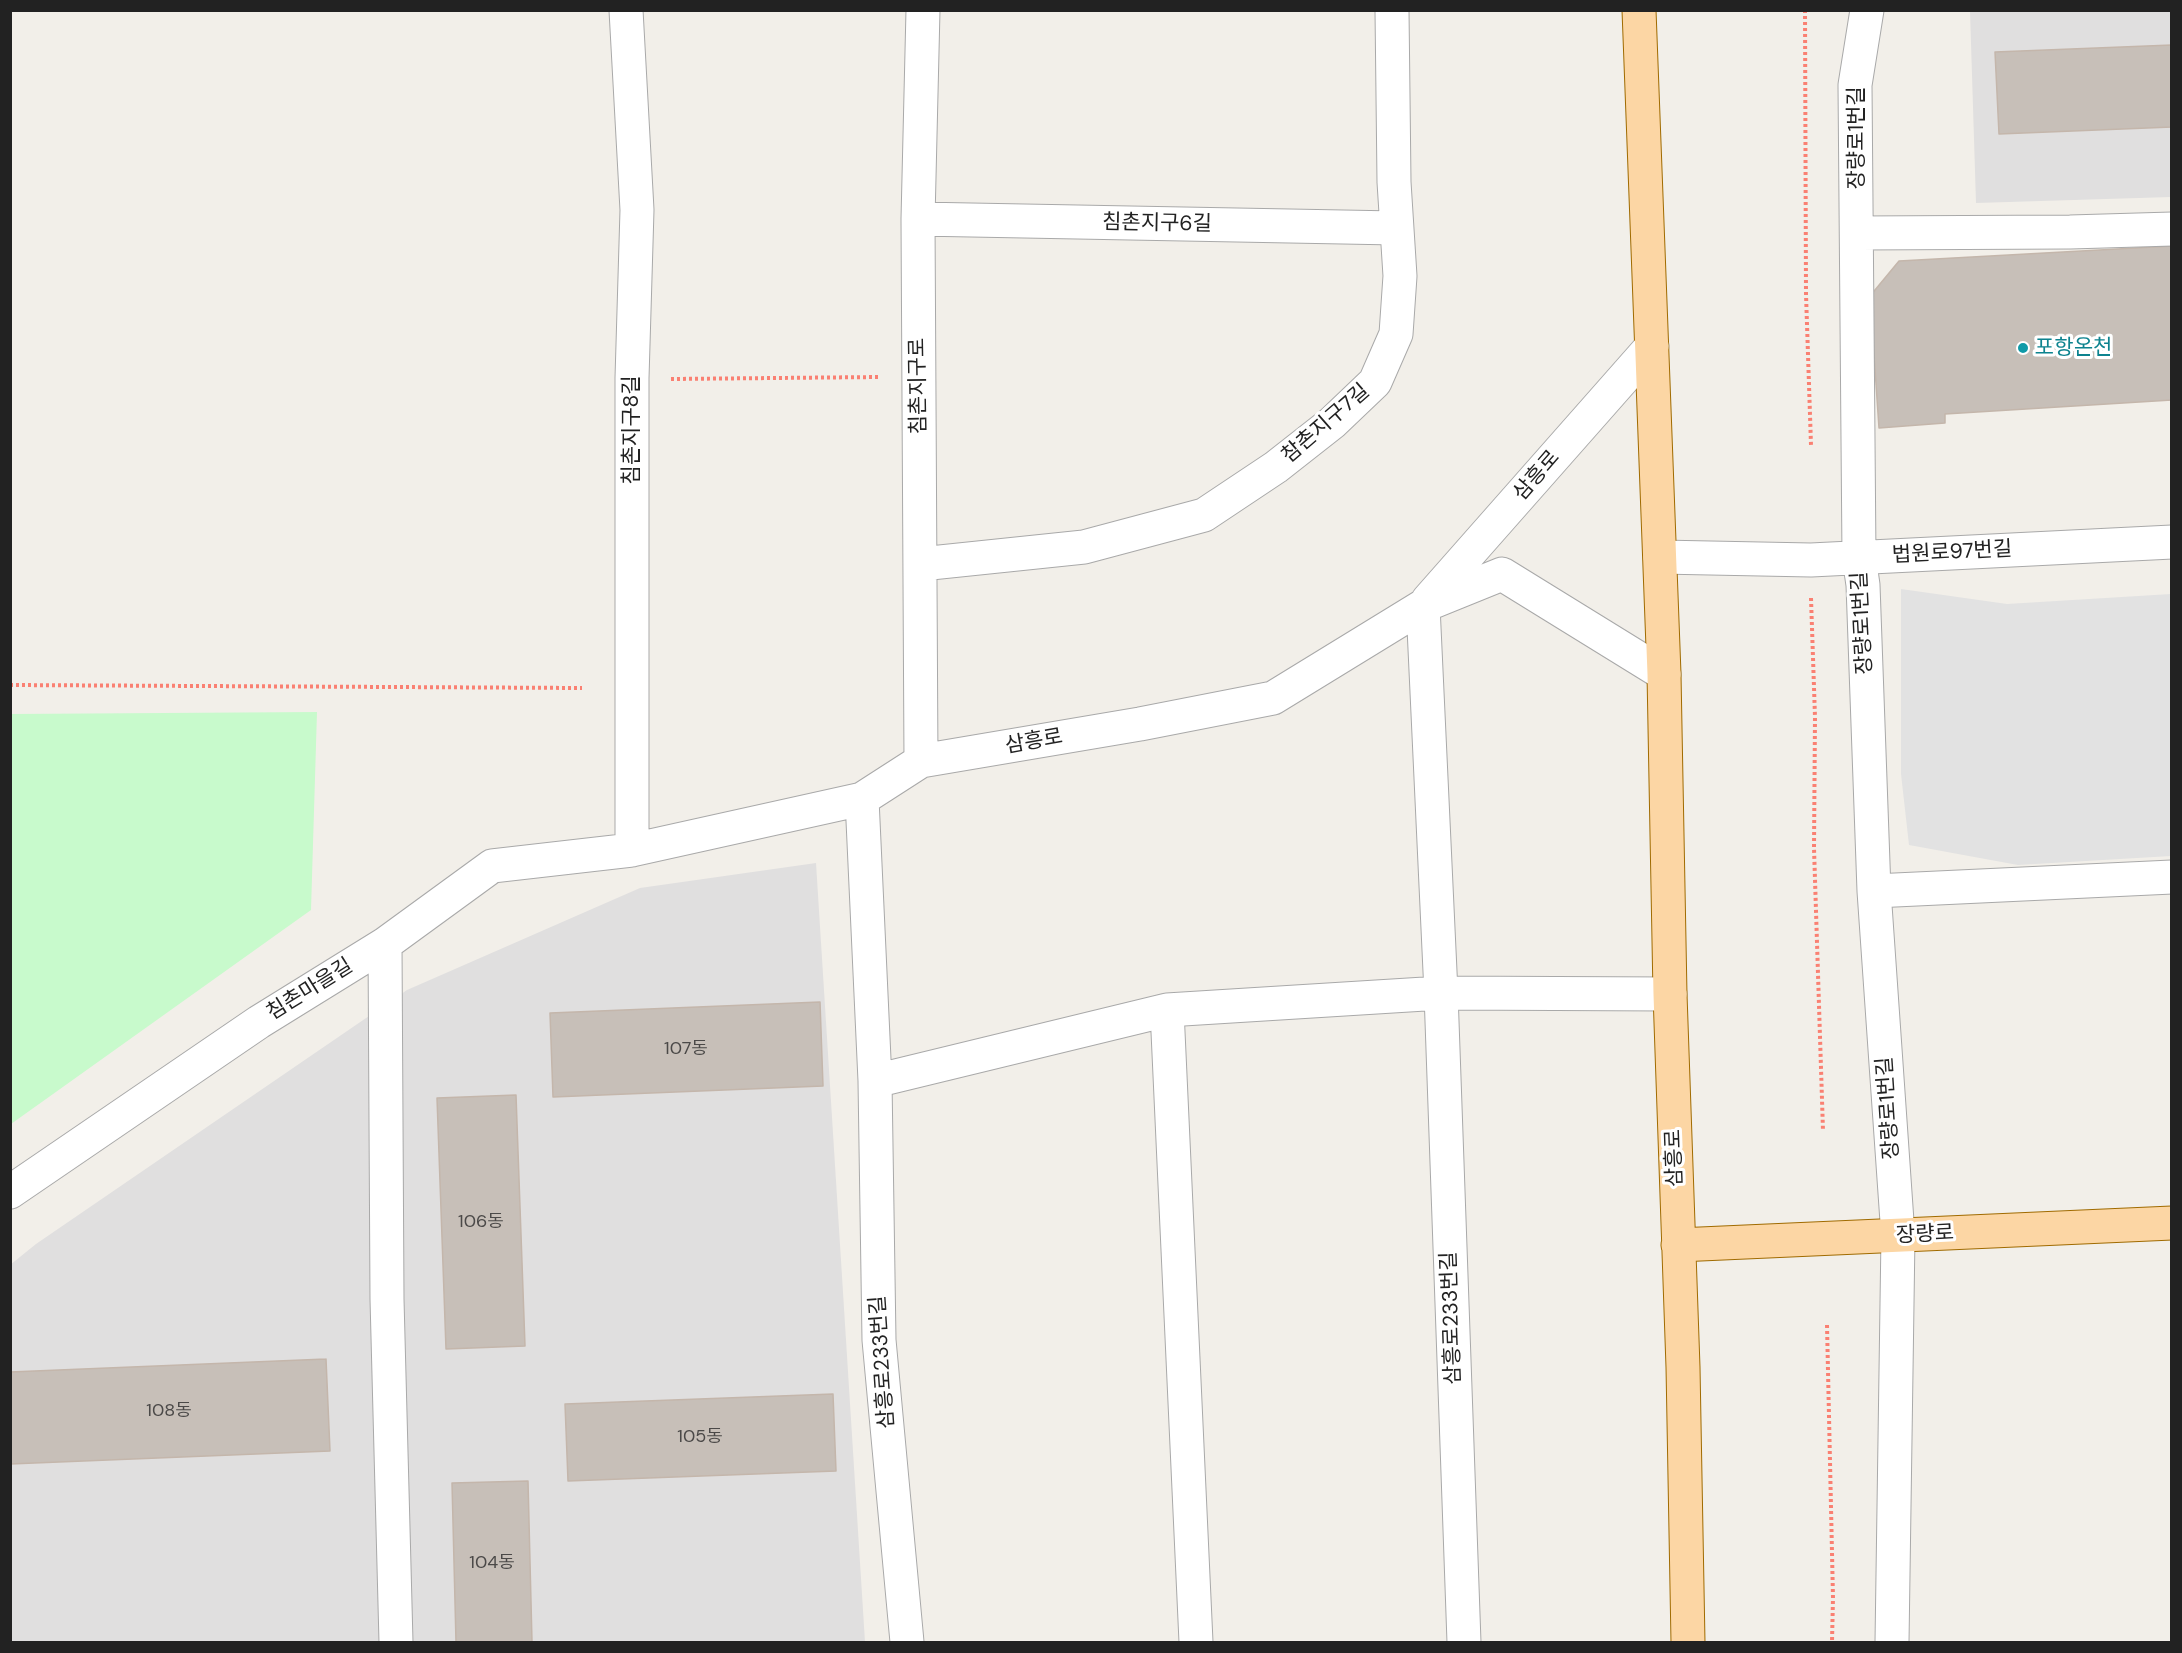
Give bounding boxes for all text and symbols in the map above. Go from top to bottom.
street label: 장량로1번길 [1844,86,1870,190]
street label: 침촌지구6길 [1102,210,1212,238]
place label: 포항온천 [2035,335,2112,361]
street label: 침촌지구로 [906,337,932,435]
marker: 포항온천 [2016,341,2030,355]
street label: 침촌지구8길 [619,375,645,485]
street label: 참촌지구7길 [1277,379,1375,469]
street label: 삼흥로 [1508,446,1566,506]
street label: 법원로97번길 [1891,537,2013,569]
street label: 장량로1번길 [1848,571,1878,675]
street label: 삼흥로 [1003,725,1065,759]
street label: 침촌마을길 [262,954,358,1026]
house number: 107동 [664,1038,708,1060]
street label: 장량로1번길 [1873,1056,1905,1160]
street label: 삼흥로 [1661,1129,1689,1187]
house number: 106동 [458,1211,504,1233]
street label: 장량로 [1895,1221,1955,1249]
street label: 삼흥로233번길 [1437,1251,1467,1385]
street label: 삼흥로233번길 [866,1295,900,1429]
house number: 108동 [146,1400,192,1422]
house number: 105동 [677,1426,723,1448]
house number: 104동 [469,1552,515,1574]

